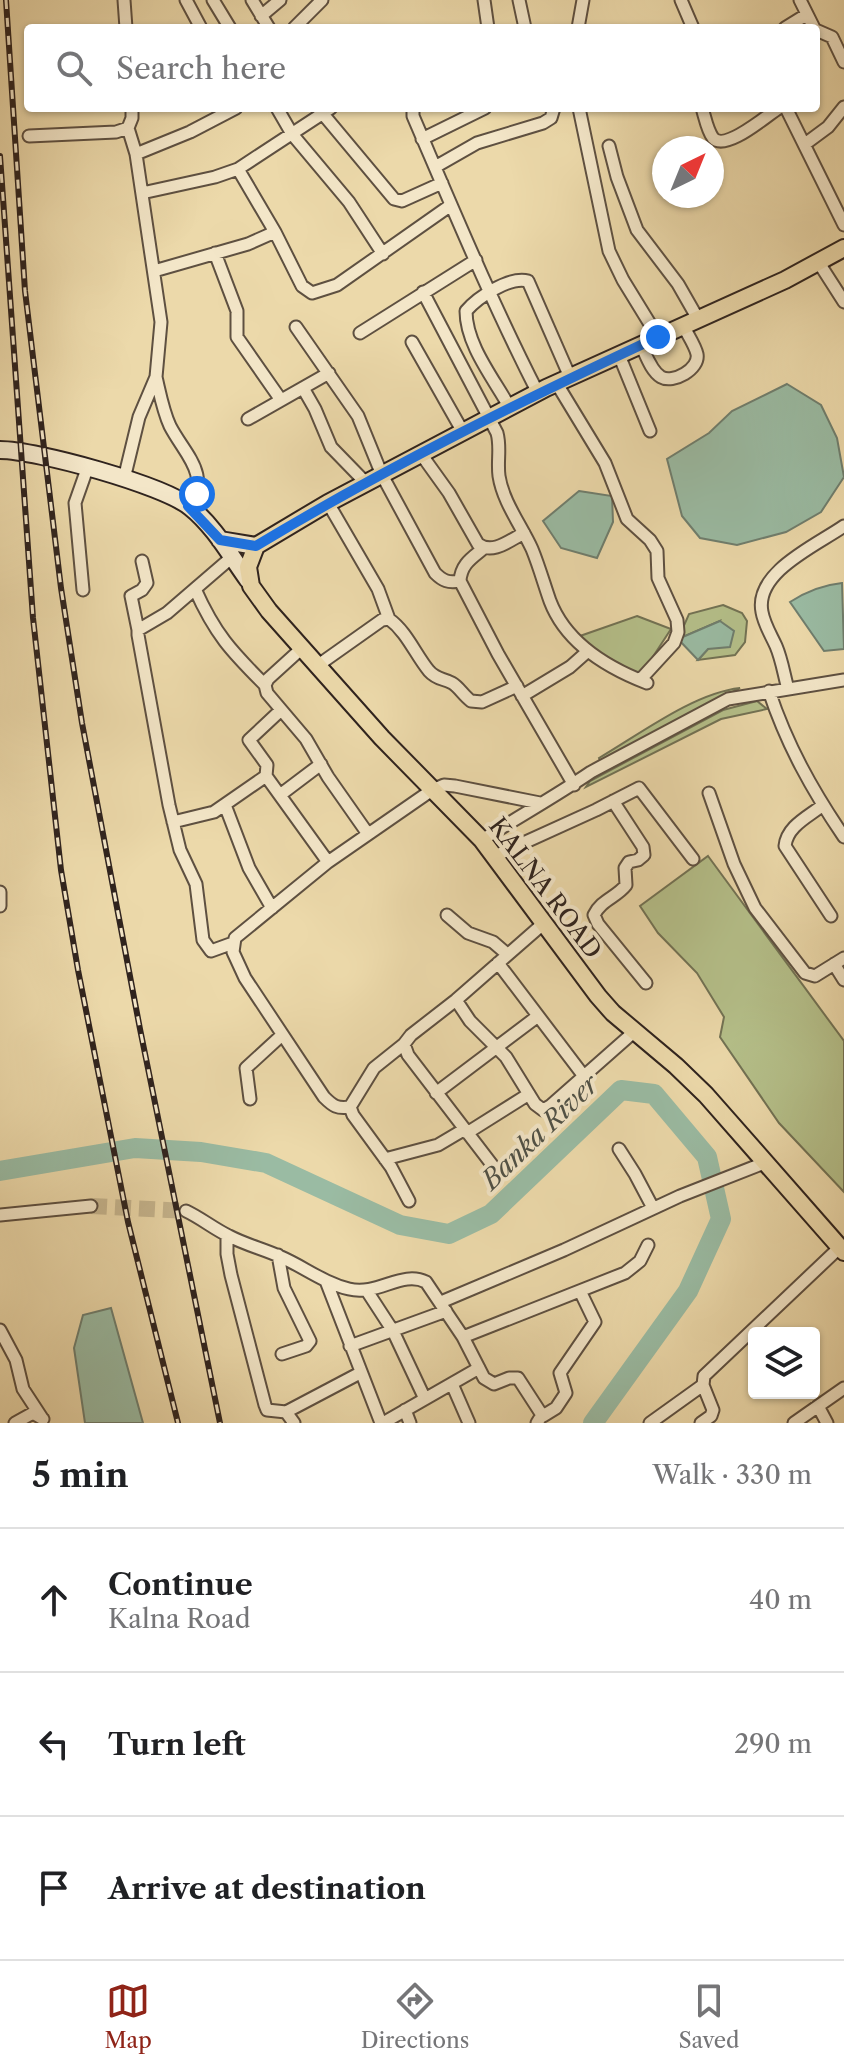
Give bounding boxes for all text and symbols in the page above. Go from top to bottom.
search box [24,24,820,112]
icon: search [52,46,96,90]
text: Search here [116,50,286,87]
north arrow [652,136,724,208]
route end [640,319,676,355]
route start [179,476,215,512]
street label: KALNA ROAD [483,812,608,964]
water label: Banka River [473,1067,607,1197]
map controls [748,1327,820,1399]
button: layers [748,1327,820,1399]
text: 5 min [32,1454,129,1496]
text: Walk · 330 m [653,1459,812,1491]
text: Continue [108,1566,253,1603]
icon: ahead [32,1578,76,1622]
text: 40 m [749,1584,812,1616]
text: Kalna Road [108,1603,251,1635]
icon: left [32,1722,76,1766]
text: Turn left [108,1726,245,1763]
text: 290 m [734,1728,812,1760]
icon: arrive [32,1866,76,1910]
text: Arrive at destination [108,1870,426,1907]
tab: Map [104,1979,152,2054]
tab: Directions [361,1979,469,2054]
tab: Saved [678,1979,739,2054]

